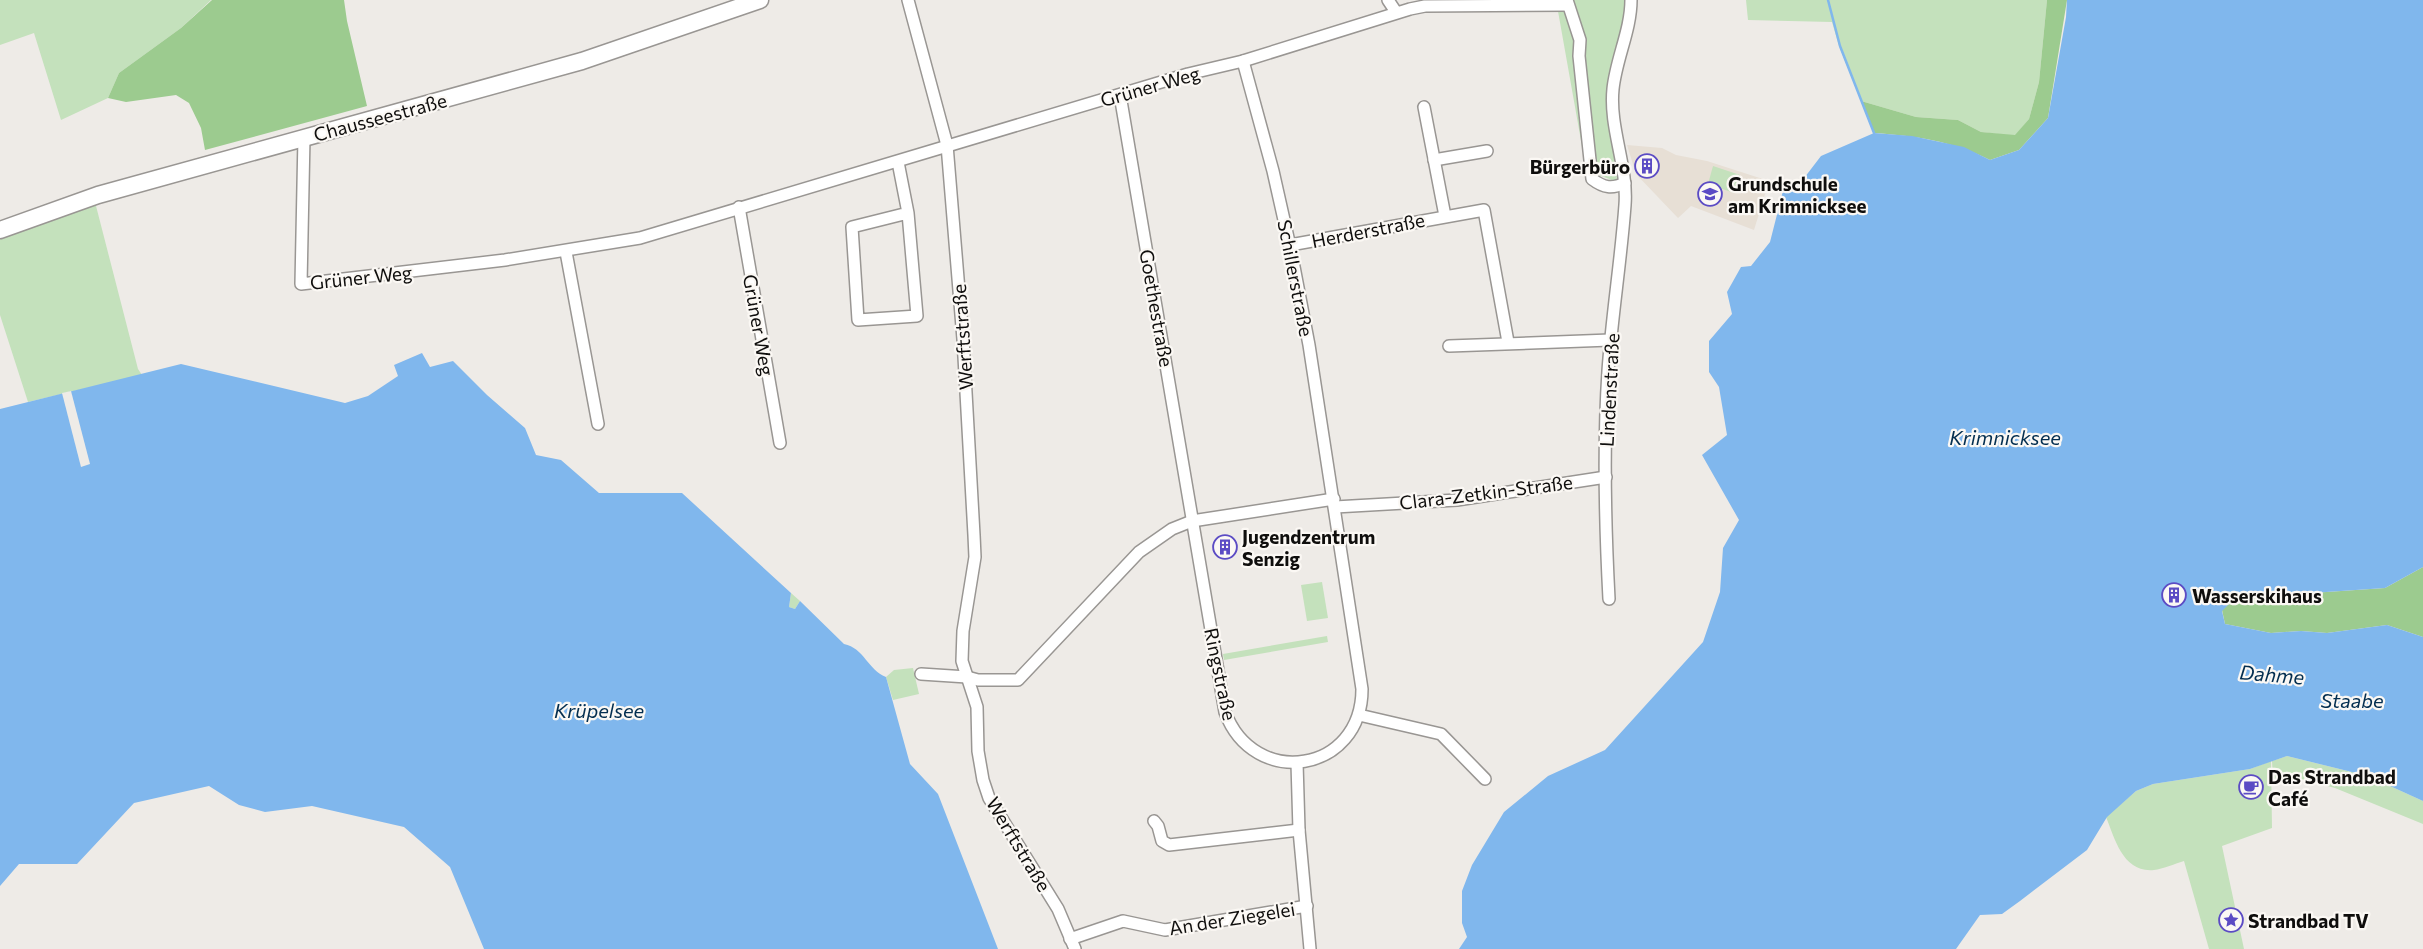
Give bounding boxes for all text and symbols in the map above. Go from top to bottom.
street label: Grüner Weg [1097,61,1203,111]
street label: Chausseestraße [311,88,449,146]
building icon: Bürgerbüro [1634,153,1660,179]
place label: Bürgerbüro [1530,155,1630,178]
place label: Grundschule am Krimnicksee [1728,172,1866,217]
school or university icon: Grundschule am Krimnicksee [1697,181,1723,207]
street label: Herderstraße [1309,208,1427,252]
street label: Schillerstraße [1273,218,1319,338]
street label: Goethestraße [1135,247,1179,369]
street label: Grüner Weg [309,260,413,294]
street label: Grüner Weg [739,272,779,378]
street label: Werftstraße [947,283,977,391]
street label: Lindenstraße [1595,333,1623,447]
water label: Krimnicksee [1949,425,2061,449]
street label: Clara-Zetkin-Straße [1398,470,1574,514]
place label: Jugendzentrum Senzig [1242,525,1375,570]
building icon: Jugendzentrum Senzig [1212,534,1238,560]
building icon: Wasserskihaus [2161,582,2187,608]
place label: Wasserskihaus [2192,584,2322,607]
street label: Ringstraße [1200,626,1242,722]
water label: Dahme [2239,659,2306,689]
water label: Staabe [2320,688,2384,712]
water label: Krüpelsee [554,698,645,722]
place label: Das Strandbad Café [2268,765,2396,810]
cafe icon: Das Strandbad Café [2238,774,2264,800]
street label: Werftstraße [982,793,1056,895]
street label: An der Ziegelei [1167,897,1297,939]
place icon: Strandbad TV [2218,907,2244,933]
place label: Strandbad TV [2248,909,2369,932]

